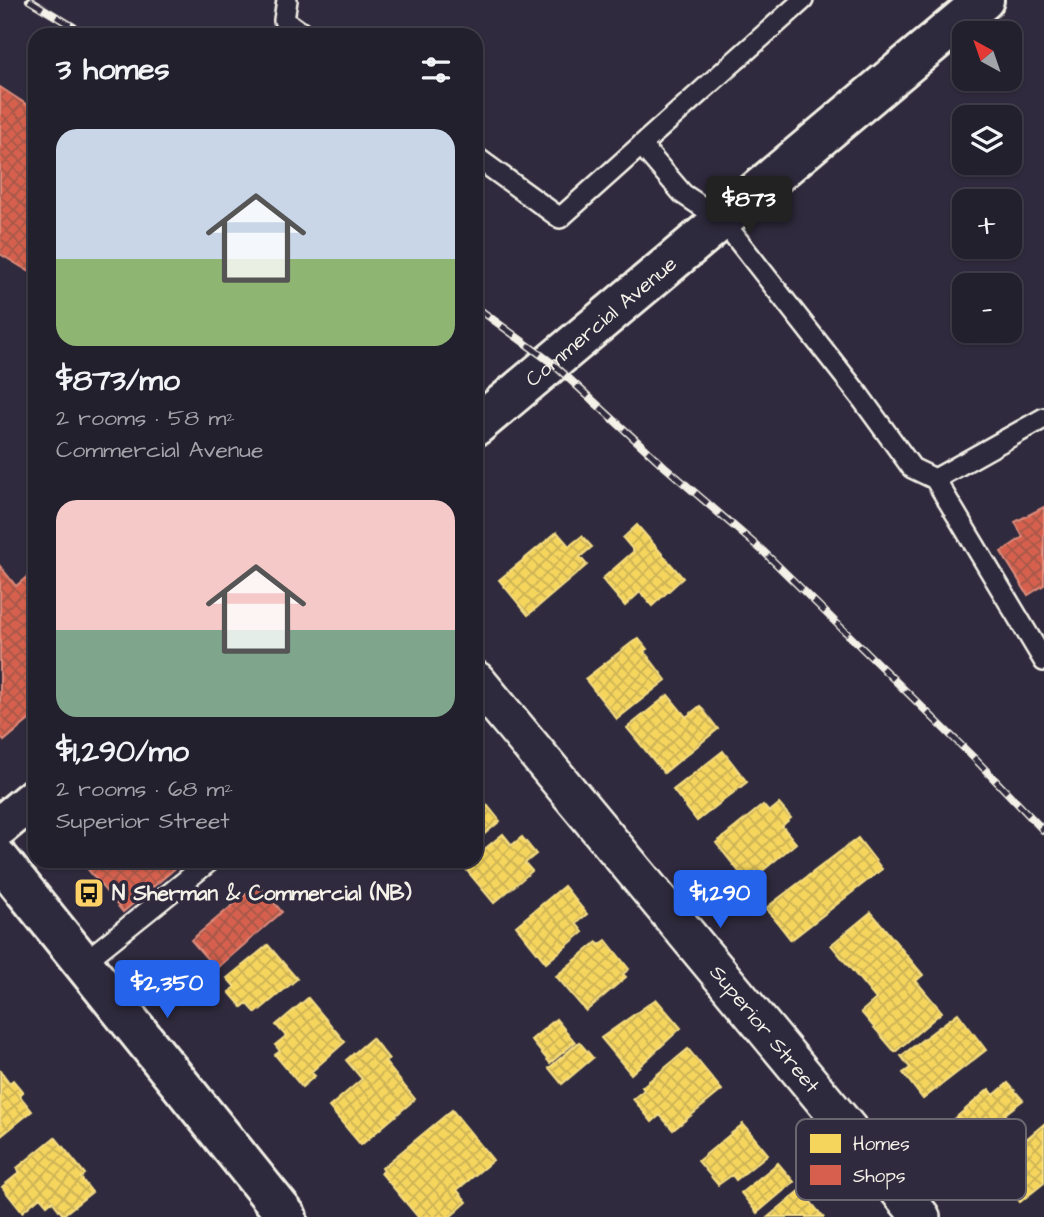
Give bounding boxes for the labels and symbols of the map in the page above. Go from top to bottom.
north arrow [952,21,1022,91]
pin: $873 [708,176,790,236]
street label: Commercial Avenue [519,249,683,393]
pin: $1,290 [663,870,777,930]
bus stop icon: N Sherman & Commercial (NB) [72,876,106,910]
place label: N Sherman & Commercial (NB) [112,879,412,908]
street label: Superior Street [703,958,827,1100]
pin: $2,350 [110,960,224,1020]
legend [796,1119,1026,1200]
text: Homes [853,1131,910,1158]
text: Shops [853,1163,905,1190]

